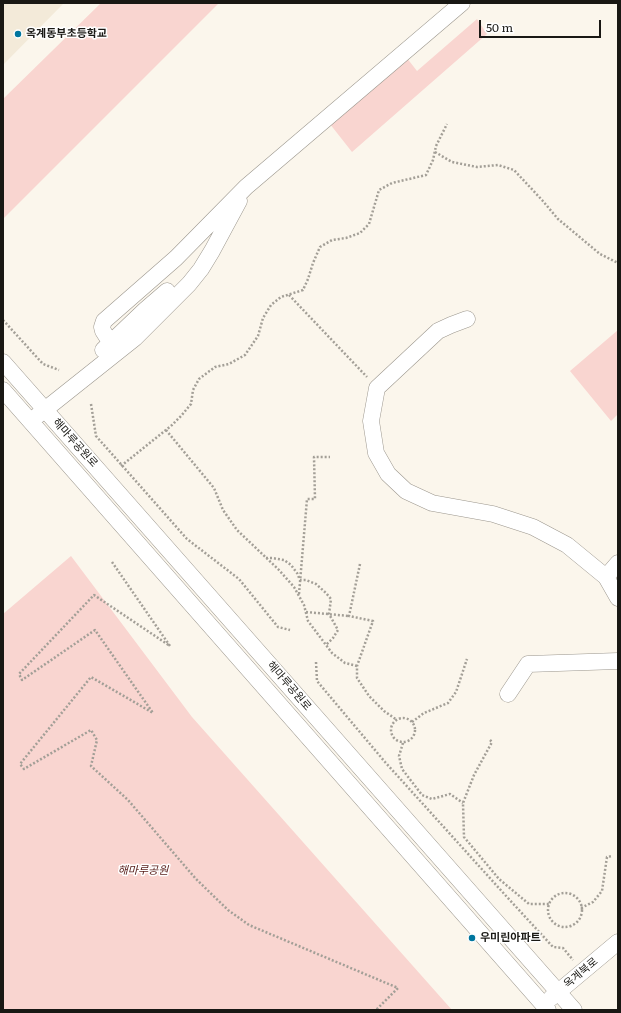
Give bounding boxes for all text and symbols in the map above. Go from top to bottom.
scale bar [481,12,603,38]
text: 50 m [486,18,513,36]
place label: 옥계동부초등학교 [26,27,107,41]
marker: 옥계동부초등학교 [13,29,23,39]
street label: 해마루공원로 [50,416,100,470]
street label: 해마루공원로 [264,659,314,713]
park label: 해마루공원 [118,864,168,878]
place label: 우미린아파트 [480,931,541,945]
marker: 우미린아파트 [467,933,477,943]
street label: 옥계북로 [561,955,601,991]

